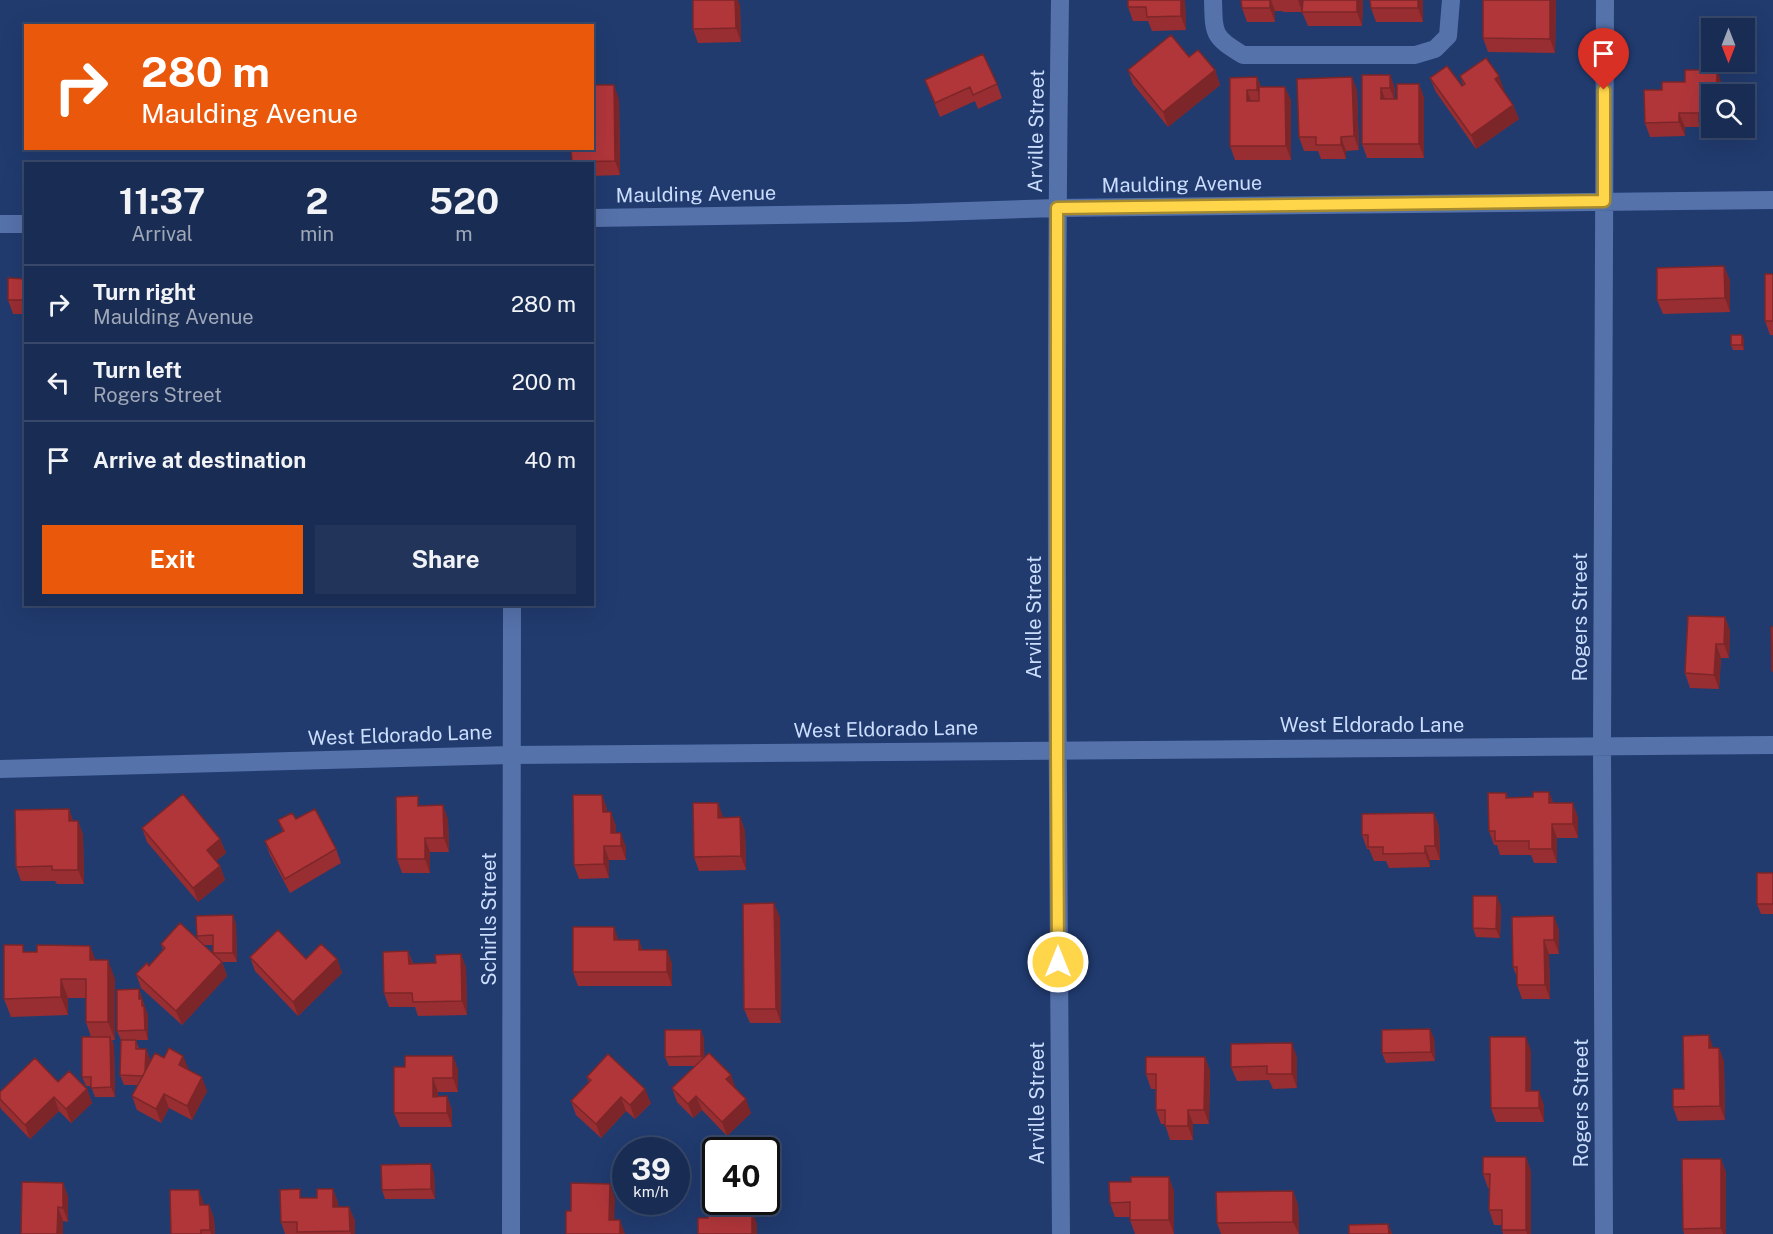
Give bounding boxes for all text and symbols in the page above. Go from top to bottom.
north arrow [1701,18,1755,72]
map controls [1701,18,1755,138]
pin [1578,28,1629,90]
icon: arrive [1587,37,1620,70]
text: 280 m [141,47,270,96]
icon: right [42,48,120,126]
street label: Arville Street [1023,69,1049,193]
button: search [1701,84,1755,138]
text: Maulding Avenue [141,97,358,129]
street label: Maulding Avenue [1101,171,1263,197]
text: 11:37 [119,180,205,222]
text: 2 [306,180,328,222]
text: 520 [429,180,499,222]
street label: Maulding Avenue [615,181,777,207]
text: Arrival [131,222,193,246]
text: min [300,222,334,246]
text: m [455,222,473,246]
text: Turn right [93,279,196,305]
icon: right [42,288,75,321]
text: 280 m [511,291,576,317]
text: Maulding Avenue [93,305,254,329]
text: Turn left [93,357,182,383]
icon: left [42,366,75,399]
text: 200 m [512,369,576,395]
text: Rogers Street [93,383,222,407]
icon: arrive [42,444,75,477]
text: Arrive at destination [93,447,306,473]
text: 40 m [524,447,576,473]
button: Exit [42,525,303,594]
button: Share [315,525,576,594]
street label: Rogers Street [1568,553,1592,681]
street label: Arville Street [1022,555,1046,679]
street label: West Eldorado Lane [1280,713,1464,737]
street label: West Eldorado Lane [794,715,978,743]
street label: West Eldorado Lane [307,720,493,750]
street label: Schirlls Street [477,852,501,986]
position arrow [1026,930,1090,994]
street label: Rogers Street [1569,1039,1593,1167]
street label: Arville Street [1025,1041,1049,1165]
speed limit sign: 40 [702,1137,780,1215]
text: 39 [631,1151,671,1187]
text: km/h [633,1183,669,1200]

